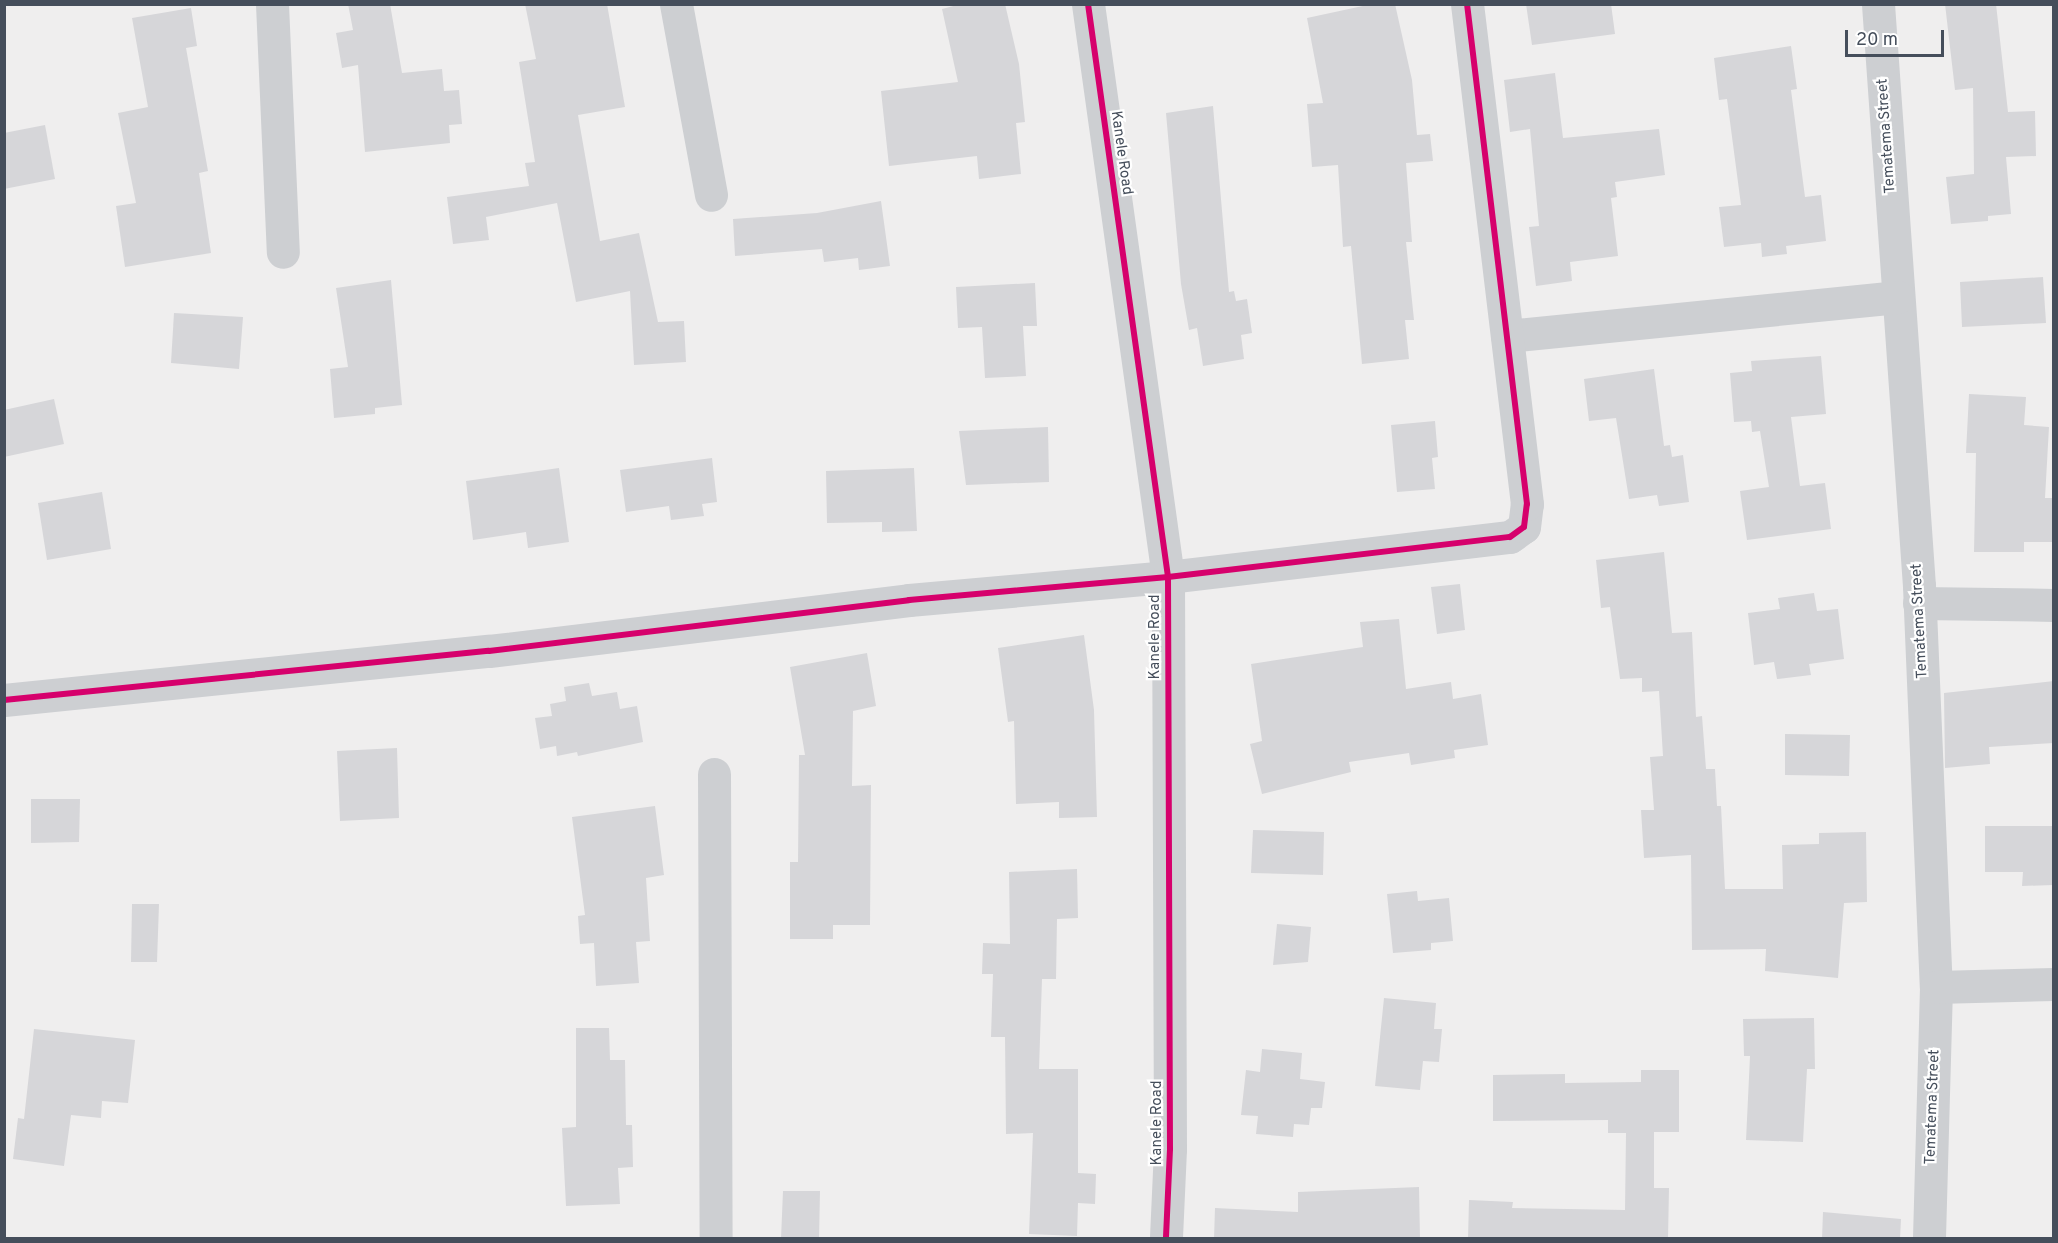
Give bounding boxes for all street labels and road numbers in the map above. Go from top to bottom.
street label: Tematema Street [1874,78,1900,194]
street label: Kanele Road [1106,110,1136,196]
street label: Tematema Street [1908,563,1932,679]
street label: Kanele Road [1147,595,1165,679]
street label: Tematema Street [1922,1049,1944,1165]
street label: Kanele Road [1149,1081,1167,1165]

